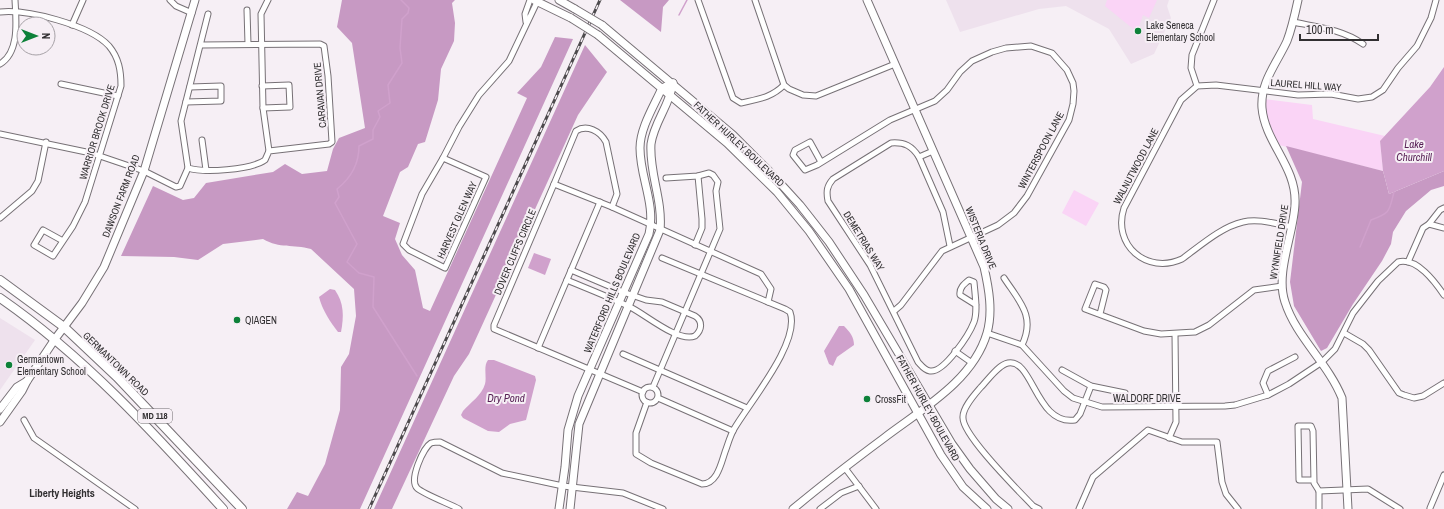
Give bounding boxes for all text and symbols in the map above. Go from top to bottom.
north arrow [16,16,56,56]
scale bar [1300,16,1378,42]
place label: Lake Seneca Elementary School [1146,19,1215,44]
text: 100 m [1306,22,1333,38]
marker: Lake Seneca Elementary School [1133,26,1143,36]
text: N [39,33,53,39]
street label: CARAVAN DRIVE [311,62,329,128]
street label: LAUREL HILL WAY [1270,76,1342,94]
street label: WARRIOR BROOK DRIVE [76,83,118,181]
street label: FATHER HURLEY BOULEVARD [691,99,787,190]
street label: WINTERSPOON LANE [1015,109,1067,191]
street label: WALNUTWOOD LANE [1110,126,1162,206]
water label: Lake Churchill [1396,137,1433,164]
street label: DAWSON FARM ROAD [99,153,143,239]
street label: HARVEST GLEN WAY [434,179,480,261]
street label: WYNNFIELD DRIVE [1267,204,1291,280]
street label: WISTERIA DRIVE [963,205,999,271]
street label: DOVER CLIFFS CIRCLE [491,207,539,297]
street label: DEMETRIAS WAY [840,209,888,274]
street label: WATERFORD HILLS BOULEVARD [581,231,643,355]
place label: QIAGEN [245,314,277,327]
marker: QIAGEN [232,315,242,325]
street label: GERMANTOWN ROAD [80,329,152,399]
place label: Germantown Elementary School [17,353,86,378]
street label: FATHER HURLEY BOULEVARD [893,353,963,463]
marker: Germantown Elementary School [4,360,14,370]
water label: Dry Pond [487,391,526,405]
street label: WALDORF DRIVE [1113,392,1181,405]
place label: CrossFit [875,393,907,406]
marker: CrossFit [862,394,872,404]
road number: MD 118 [138,409,172,423]
district label: Liberty Heights [29,486,95,500]

